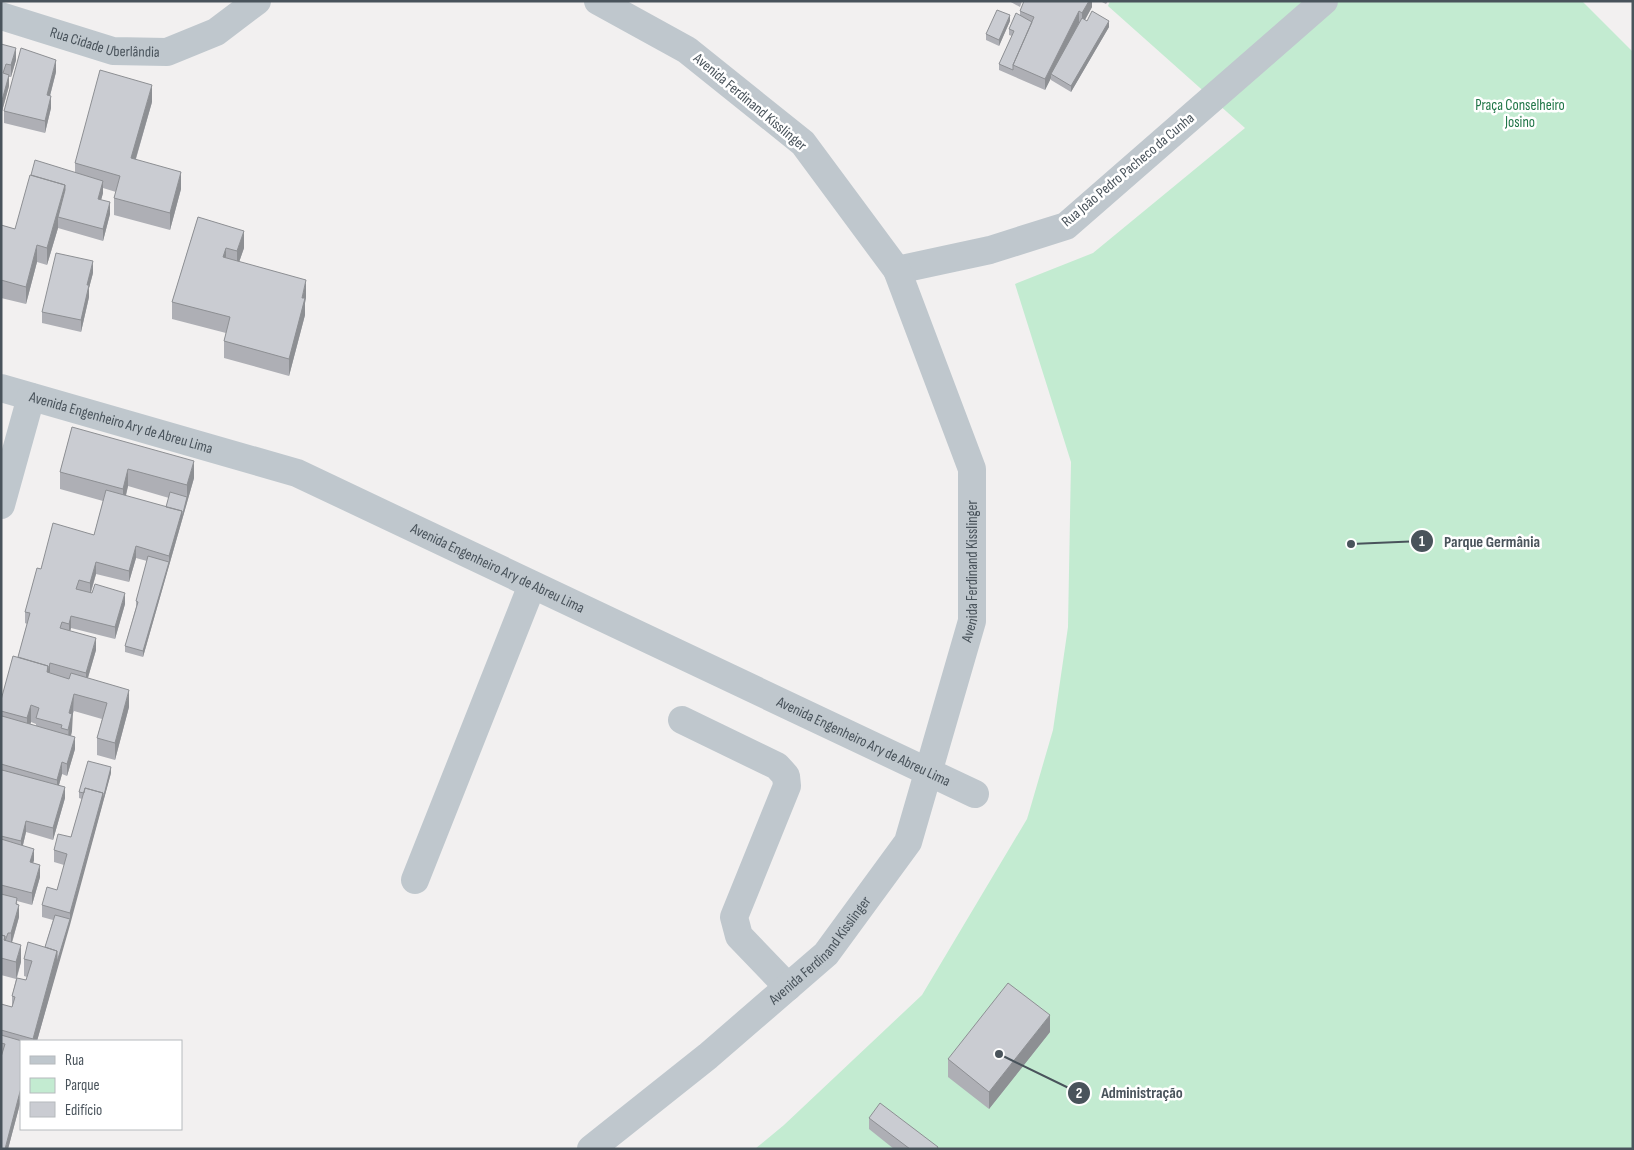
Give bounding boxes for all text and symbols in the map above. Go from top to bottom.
street label: Rua Cidade Uberlândia [48,22,160,61]
street label: Avenida Ferdinand Kisslinger [689,48,811,155]
park label: Praça Conselheiro Josino [1475,96,1565,132]
street label: Rua João Pedro Pacheco da Cunha [1058,109,1199,231]
street label: Avenida Engenheiro Ary de Abreu Lima [26,387,215,458]
street label: Avenida Ferdinand Kisslinger [957,499,982,645]
street label: Avenida Engenheiro Ary de Abreu Lima [407,518,588,617]
callout: Parque Germânia [1409,526,1550,557]
text: 1 [1419,532,1425,551]
text: Parque Germânia [1444,533,1540,552]
street label: Avenida Engenheiro Ary de Abreu Lima [773,692,954,791]
street label: Avenida Ferdinand Kisslinger [764,892,875,1009]
legend [20,1040,182,1130]
text: Rua [65,1051,84,1070]
text: Parque [65,1076,100,1095]
callout: Administração [1067,1077,1193,1108]
text: 2 [1076,1084,1082,1103]
text: Administração [1100,1084,1183,1103]
text: Edifício [65,1101,102,1120]

